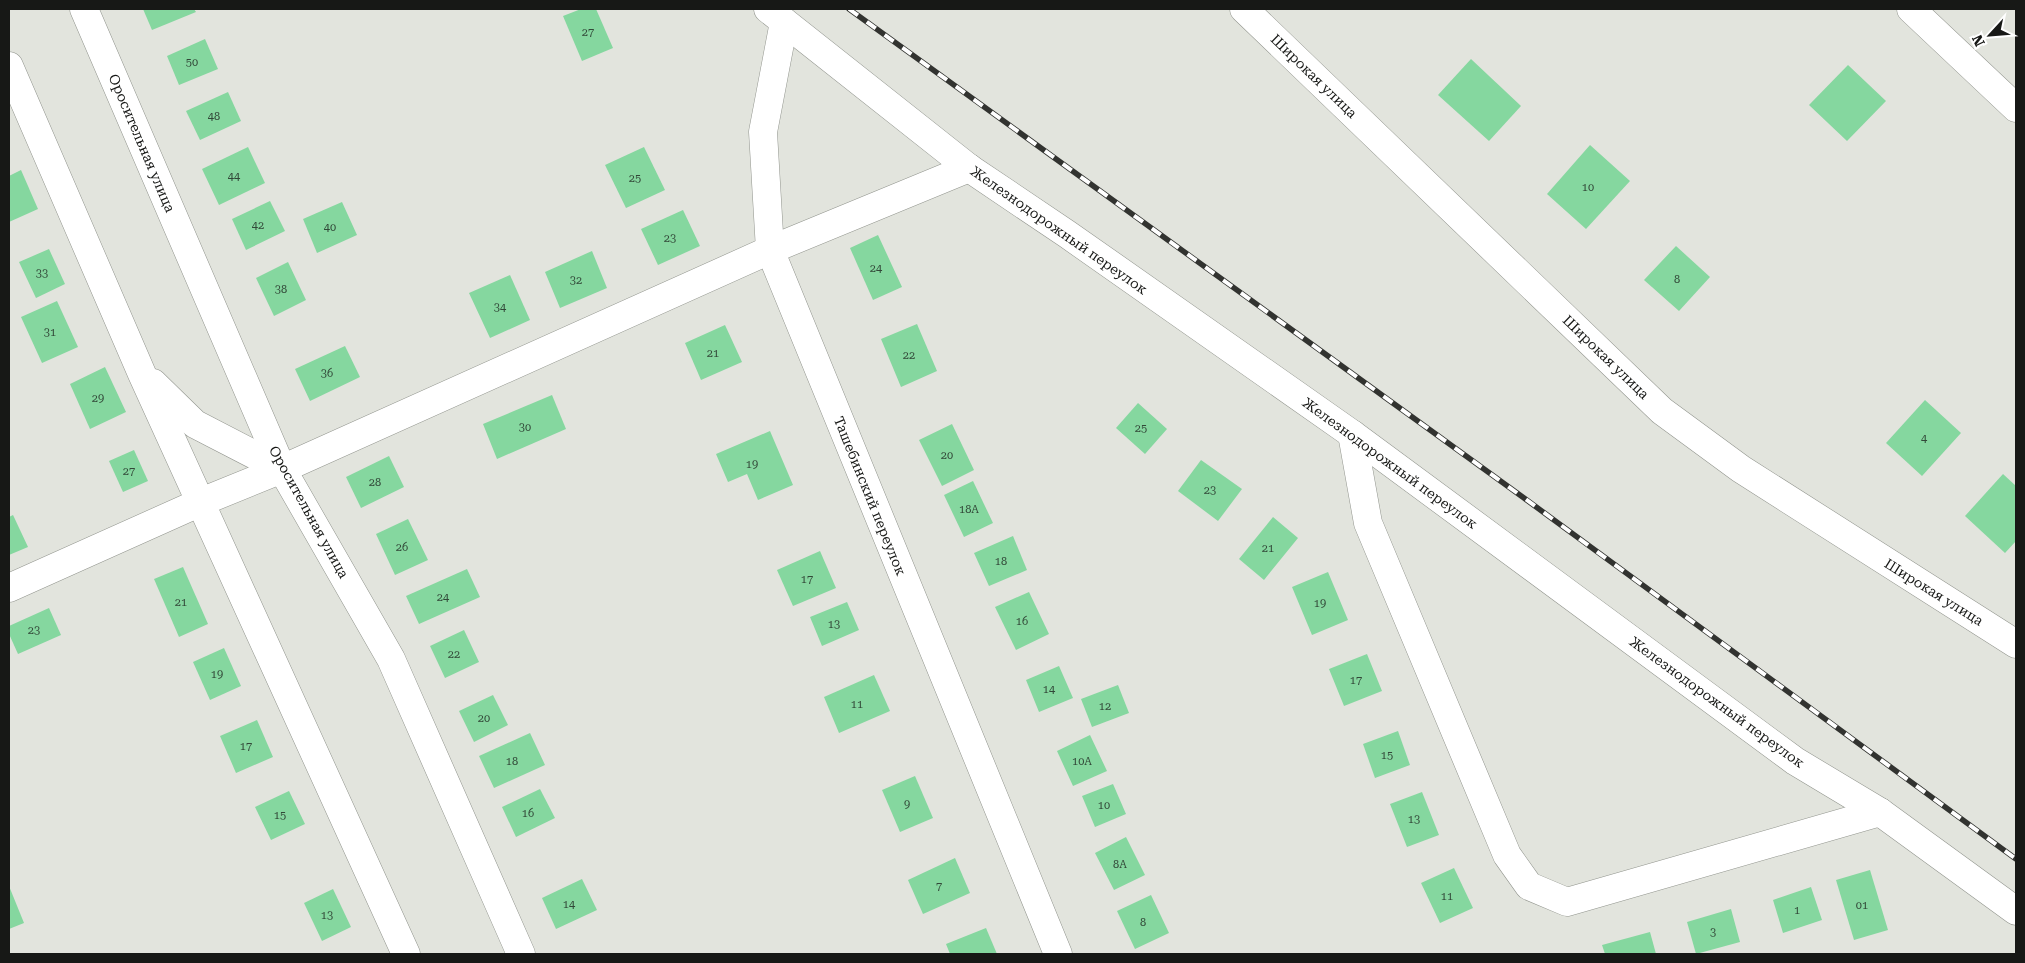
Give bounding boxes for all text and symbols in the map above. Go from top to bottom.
north arrow [1965,10,2015,60]
house number: 27 [582,26,594,39]
street label: Широкая улица [1268,31,1361,121]
text: N [1969,32,1988,49]
house number: 50 [186,56,198,69]
street label: Оросительная улица [106,71,179,215]
house number: 48 [208,110,220,123]
street label: Железнодорожный переулок [967,163,1151,298]
house number: 44 [228,170,241,183]
house number: 25 [629,172,641,185]
house number: 10 [1582,181,1594,194]
house number: 42 [252,219,264,232]
house number: 40 [324,221,336,234]
house number: 23 [664,232,676,245]
house number: 24 [870,262,883,275]
house number: 33 [36,267,48,280]
house number: 8 [1674,273,1680,286]
house number: 32 [570,274,582,287]
house number: 38 [275,283,287,296]
house number: 34 [494,301,507,314]
street label: Широкая улица [1560,312,1653,402]
house number: 31 [44,326,56,339]
house number: 21 [707,347,719,360]
house number: 22 [903,349,915,362]
house number: 36 [321,367,333,380]
house number: 29 [92,392,104,405]
street label: Железнодорожный переулок [1299,394,1481,532]
street label: Ташебинский переулок [831,414,909,578]
house number: 30 [519,421,531,434]
house number: 25 [1135,422,1147,435]
house number: 4 [1921,432,1928,445]
street label: Оросительная улица [266,443,352,581]
house number: 20 [941,449,953,462]
house number: 19 [746,458,758,471]
house number: 27 [123,465,135,478]
house number: 28 [369,476,381,489]
house number: 23 [1204,484,1216,497]
house number: 18А [959,503,979,516]
house number: 26 [396,541,408,554]
house number: 21 [1262,542,1274,555]
house number: 18 [995,555,1007,568]
street label: Широкая улица [1882,555,1987,629]
house number: 17 [801,573,813,586]
house number: 24 [437,591,450,604]
house number: 21 [175,596,187,609]
house number: 19 [1314,597,1326,610]
house number: 16 [1016,615,1028,628]
house number: 13 [828,618,840,631]
house number: 23 [28,624,40,637]
street label: Железнодорожный переулок [1626,633,1808,771]
house number: 22 [448,648,460,661]
house number: 19 [211,668,223,681]
house number: 17 [1350,674,1362,687]
house number: 14 [1043,683,1056,696]
house number: 11 [851,698,863,711]
house number: 12 [1099,700,1111,713]
house number: 20 [478,712,490,725]
house number: 17 [240,740,252,753]
house number: 15 [1381,749,1393,762]
house number: 18 [506,755,518,768]
house number: 10А [1072,755,1092,768]
house number: 9 [904,798,910,811]
house number: 10 [1098,799,1110,812]
house number: 16 [522,807,534,820]
house number: 15 [274,809,286,822]
house number: 13 [1408,813,1420,826]
house number: 8А [1113,858,1127,871]
house number: 7 [936,880,942,893]
house number: 11 [1441,890,1453,903]
house number: 14 [563,898,576,911]
house number: 01 [1856,899,1868,912]
house number: 1 [1794,904,1800,917]
house number: 13 [321,909,333,922]
house number: 8 [1140,916,1146,929]
house number: 3 [1710,926,1716,939]

